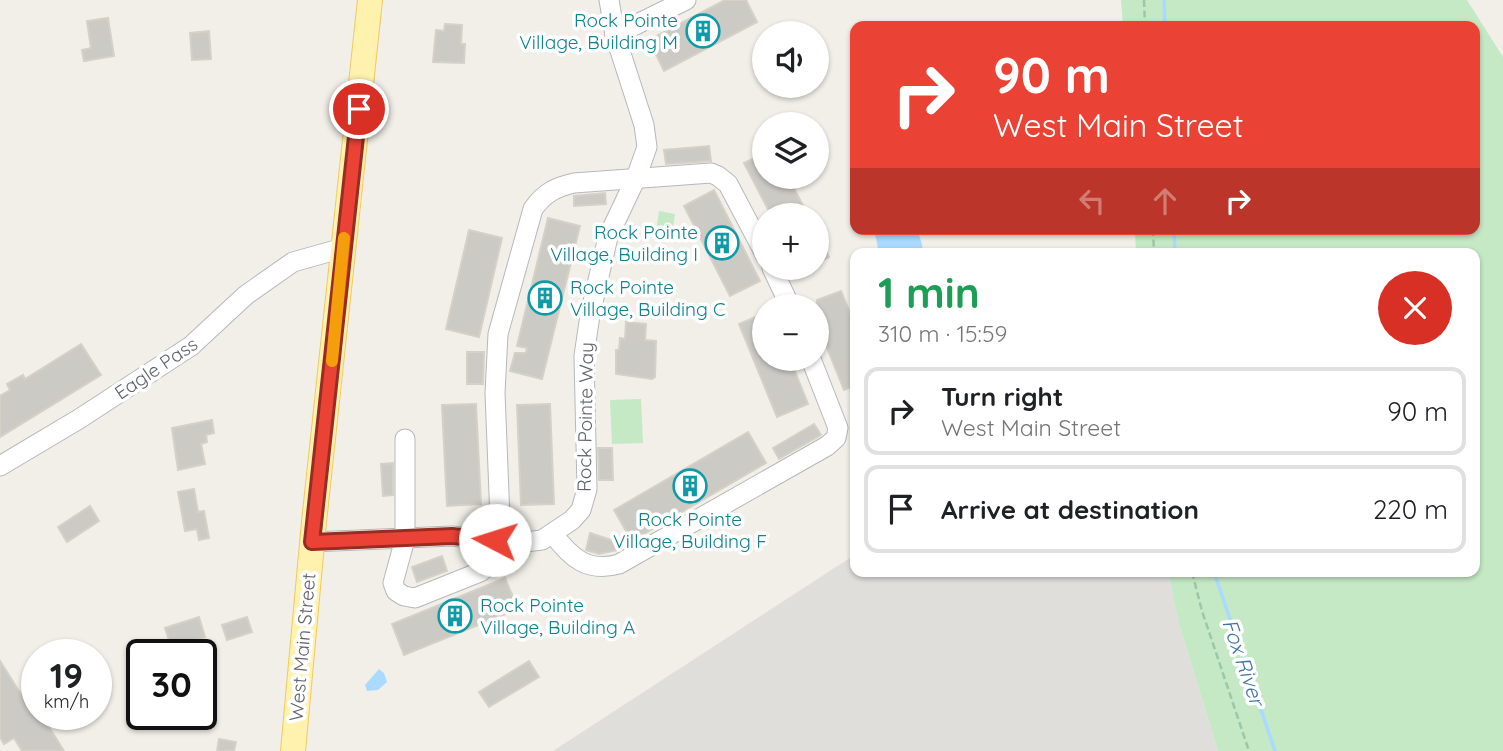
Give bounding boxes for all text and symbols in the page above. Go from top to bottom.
place label: Rock Pointe Village, Building M [519,8,678,54]
building icon: Rock Pointe Village, Building M [684,12,722,50]
map controls [752,21,829,371]
button: sound [752,21,829,98]
text: 90 m [993,44,1110,105]
icon: right [878,49,969,140]
pin [329,79,389,139]
icon: arrive [340,90,378,128]
text: West Main Street [993,105,1244,145]
button: layers [752,112,829,189]
icon: left [1073,182,1111,220]
icon: ahead [1146,182,1184,220]
icon: right [1219,182,1257,220]
button: + [752,203,829,280]
place label: Rock Pointe Village, Building I [550,220,698,266]
building icon: Rock Pointe Village, Building I [703,224,741,262]
text: 1 min [878,266,980,319]
button: close [1378,271,1452,345]
place label: Rock Pointe Village, Building C [570,275,725,321]
building icon: Rock Pointe Village, Building C [526,279,564,317]
button: − [752,294,829,371]
text: 310 m · 15:59 [878,319,1007,348]
street label: Eagle Pass [110,331,202,404]
street label: Rock Pointe Way [572,342,598,492]
text: Turn right [941,380,1063,413]
icon: right [882,392,920,430]
text: 90 m [1387,395,1448,428]
text: West Main Street [941,413,1121,442]
building icon: Rock Pointe Village, Building F [671,467,709,505]
icon: arrive [882,490,920,528]
text: Arrive at destination [941,493,1199,526]
text: 220 m [1373,493,1448,526]
position arrow [458,503,532,577]
place label: Rock Pointe Village, Building F [613,507,767,553]
street label: West Main Street [284,572,320,722]
place label: Rock Pointe Village, Building A [480,593,635,639]
building icon: Rock Pointe Village, Building A [436,597,474,635]
water label: Fox River [1217,615,1272,711]
speed limit sign: 30 [126,639,217,730]
text: 19 [50,653,83,697]
text: km/h [44,690,89,713]

